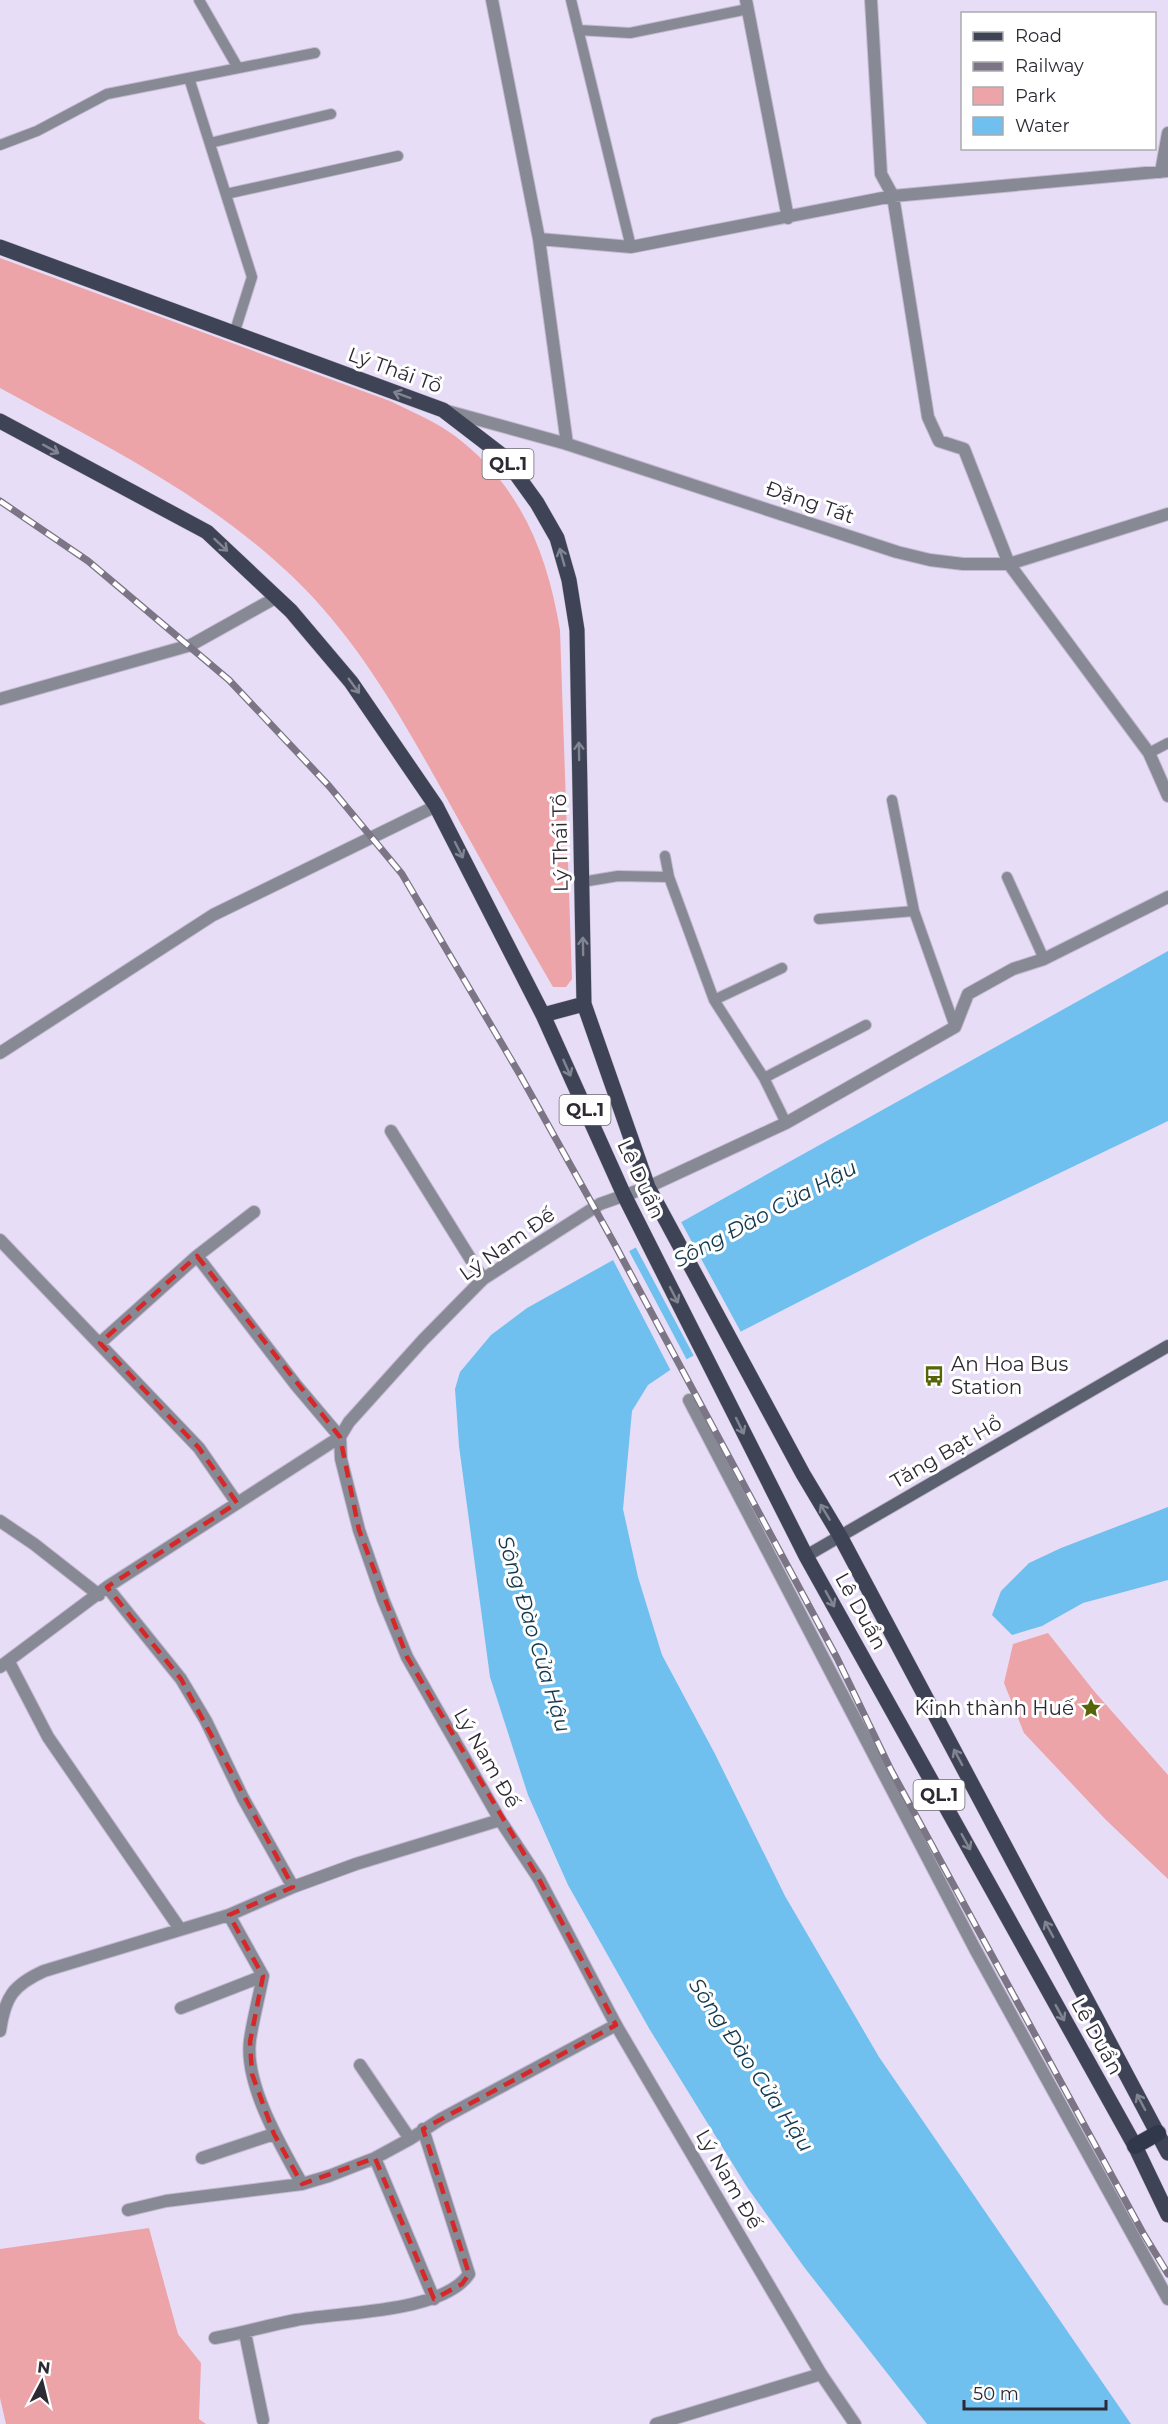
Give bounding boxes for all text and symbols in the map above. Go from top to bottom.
legend [961,12,1156,150]
text: Road [1015,25,1062,47]
text: Railway [1015,55,1084,77]
text: Park [1015,85,1056,107]
text: Water [1015,115,1070,137]
street label: Lý Thái Tổ [345,342,445,398]
one-way arrow [394,389,412,400]
one-way arrow [42,444,59,456]
road number: QL.1 [482,449,534,479]
street label: Đặng Tất [763,476,857,528]
one-way arrow [213,537,228,552]
one-way arrow [556,548,567,567]
one-way arrow [348,678,360,694]
one-way arrow [574,741,585,761]
street label: Lý Thái Tổ [547,794,573,892]
one-way arrow [453,841,465,859]
one-way arrow [577,936,589,956]
one-way arrow [562,1059,573,1077]
road number: QL.1 [560,1095,610,1125]
street label: Lê Duẩn [612,1136,670,1222]
water label: Sông Đào Cửa Hậu [669,1155,861,1273]
street label: Lý Nam Đế [455,1202,560,1286]
one-way arrow [669,1285,680,1303]
place label: An Hoa Bus Station [951,1352,1068,1399]
bus stop icon: An Hoa Bus Station [922,1364,946,1388]
street label: Tăng Bạt Hổ [886,1411,1006,1493]
one-way arrow [735,1416,746,1434]
one-way arrow [819,1504,831,1521]
water label: Sông Đào Cửa Hậu [493,1533,576,1735]
street label: Lê Duẩn [830,1568,892,1654]
one-way arrow [825,1589,836,1607]
place label: Kinh thành Huế [915,1696,1075,1720]
place icon: Kinh thành Huế [1079,1696,1103,1720]
street label: Lý Nam Đế [449,1704,526,1813]
one-way arrow [952,1749,963,1767]
road number: QL.1 [914,1780,964,1810]
one-way arrow [960,1834,972,1851]
one-way arrow [1043,1921,1054,1939]
water label: Sông Đào Cửa Hậu [684,1973,819,2156]
street label: Lê Duẩn [1066,1993,1128,2079]
one-way arrow [1054,2004,1066,2021]
one-way arrow [1135,2093,1146,2111]
street label: Lý Nam Đế [691,2125,768,2234]
north arrow [12,2352,72,2412]
text: N [36,2357,51,2378]
scale bar [964,2373,1106,2411]
text: 50 m [973,2383,1019,2405]

